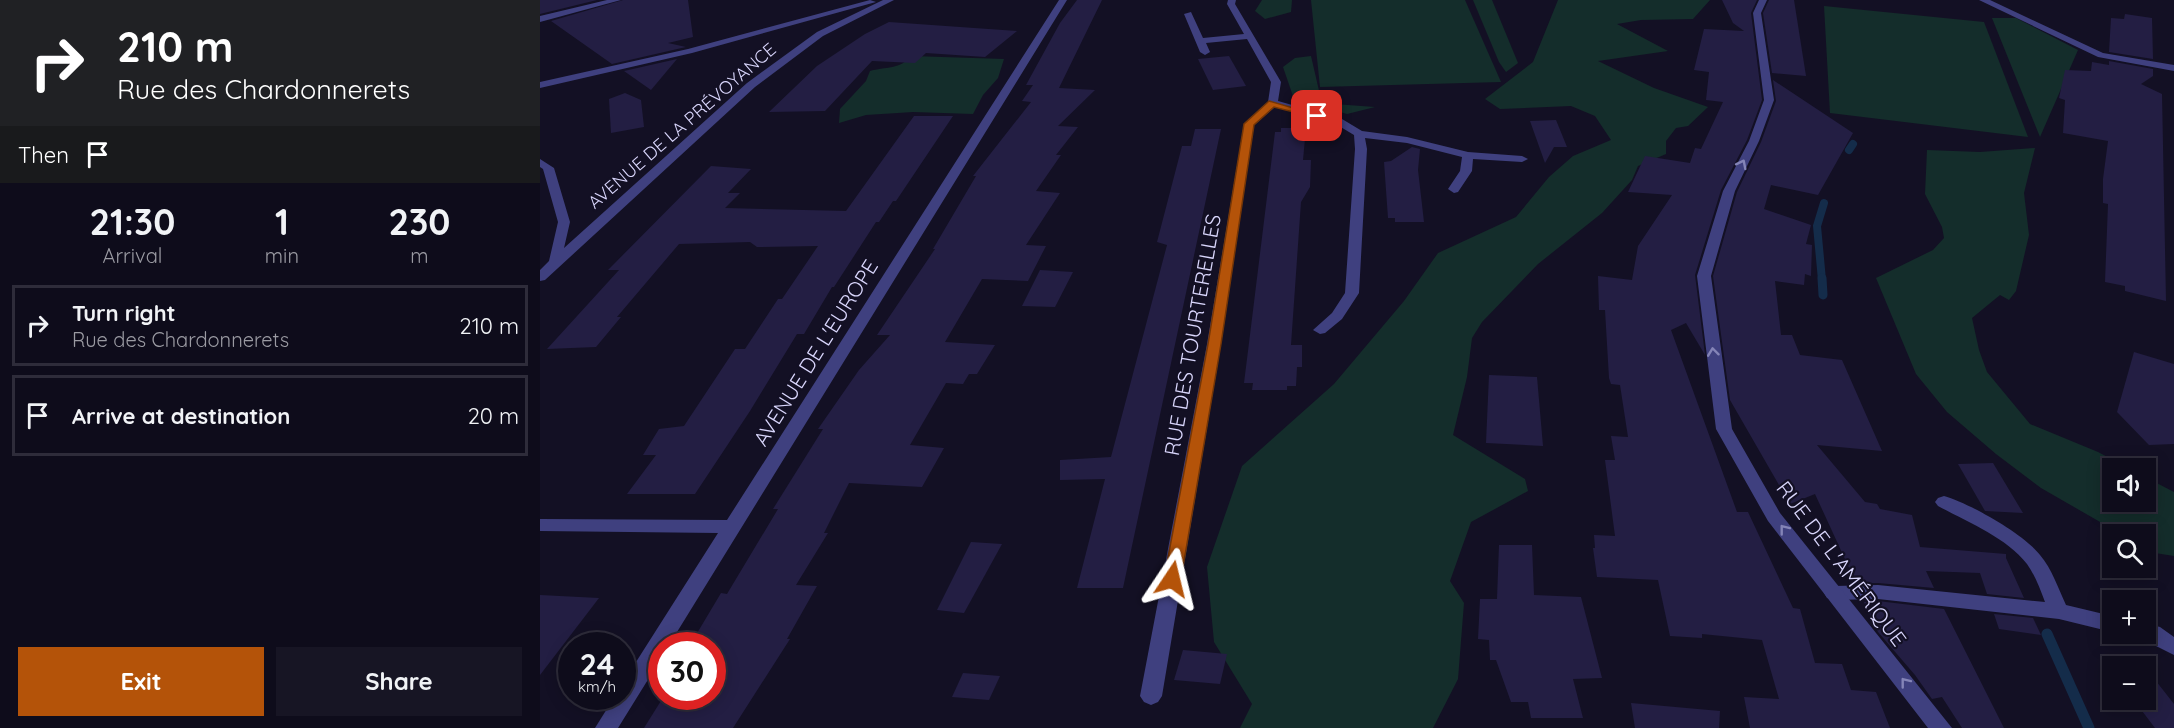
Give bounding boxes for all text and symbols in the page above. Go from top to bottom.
text: 210 m [117,20,234,73]
icon: right [18,24,96,102]
street label: AVENUE DE LA PRÉVOYANCE [583,38,780,214]
text: Rue des Chardonnerets [117,72,410,106]
pin [1291,90,1342,141]
icon: arrive [1300,99,1333,132]
icon: arrive [81,138,114,171]
text: Then [18,141,69,169]
one-way arrow [1735,160,1746,171]
text: 21:30 [90,199,175,244]
text: 1 [275,199,289,244]
text: 230 [389,199,450,244]
street label: RUE DES TOURTERELLES [1158,212,1226,458]
text: Arrival [102,243,162,268]
text: min [265,243,299,268]
text: m [410,243,429,268]
street label: AVENUE DE L'EUROPE [747,255,883,450]
text: Turn right [72,299,176,327]
icon: right [21,309,54,342]
text: 210 m [460,312,519,340]
text: Rue des Chardonnerets [72,327,289,352]
one-way arrow [1708,347,1720,356]
icon: arrive [21,399,54,432]
text: Arrive at destination [72,402,290,430]
text: 20 m [468,402,519,430]
map controls [2102,458,2156,710]
button: sound [2102,458,2156,512]
street label: RUE DE L'AMÉRIQUE [1771,476,1912,651]
button: search [2102,524,2156,578]
one-way arrow [1780,525,1791,536]
position arrow [1140,547,1204,611]
button: + [2102,590,2156,644]
speed limit sign: 30 [648,632,726,710]
text: 24 [580,645,614,683]
button: Exit [18,647,264,716]
button: Share [276,647,522,716]
button: − [2102,656,2156,710]
text: km/h [578,677,616,696]
one-way arrow [1901,678,1912,689]

